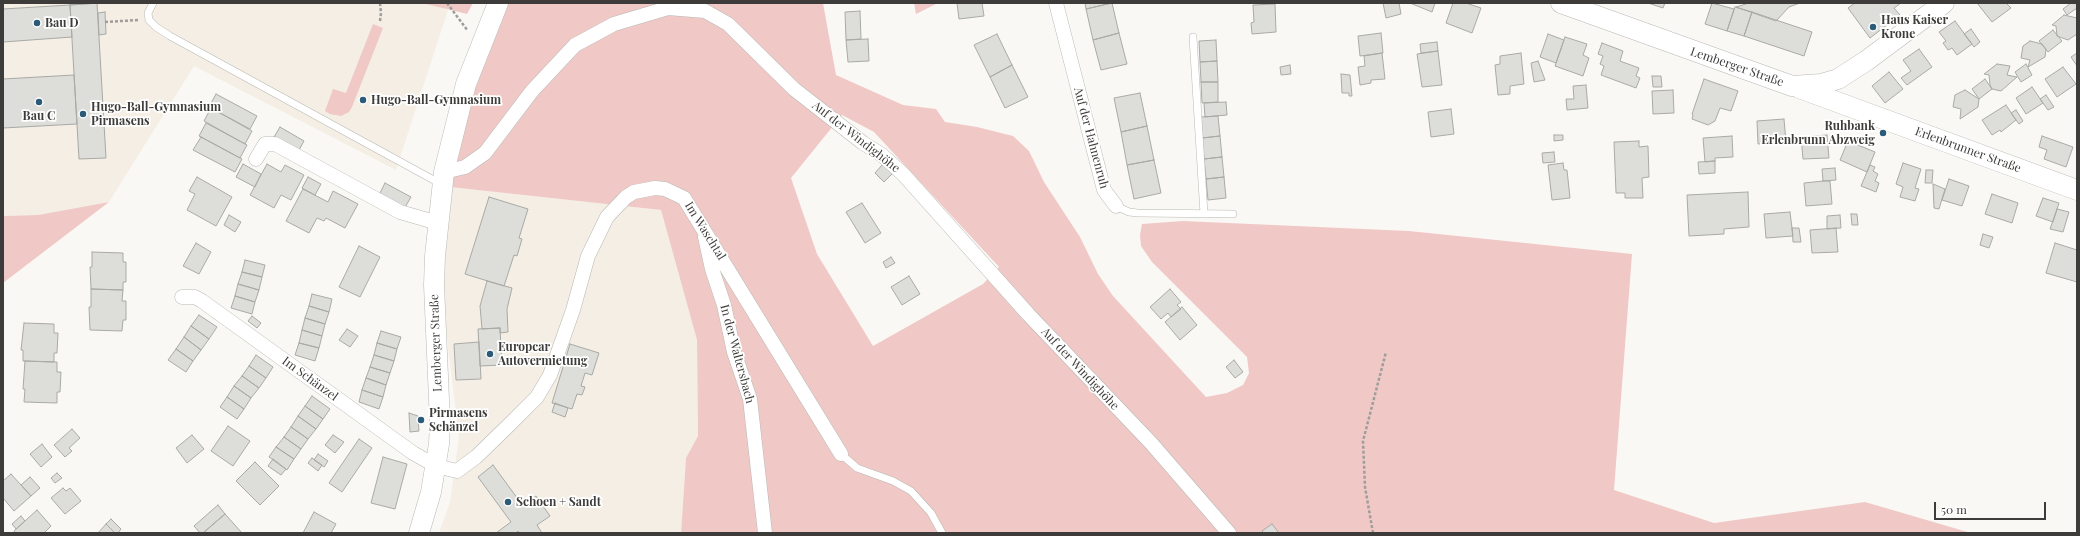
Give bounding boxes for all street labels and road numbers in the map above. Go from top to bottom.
street label: Lemberger Straße [1688,44,1786,90]
street label: Auf der Hahnenruh [1071,86,1111,190]
street label: Auf der Windighöhe [809,98,903,176]
street label: Erlenbrunner Straße [1913,124,2023,176]
street label: Im Waschtal [681,199,729,263]
street label: Lemberger Straße [427,294,445,392]
street label: In der Waltersbach [717,303,757,405]
street label: Auf der Windighöhe [1038,325,1122,413]
street label: Im Schänzel [279,354,341,404]

